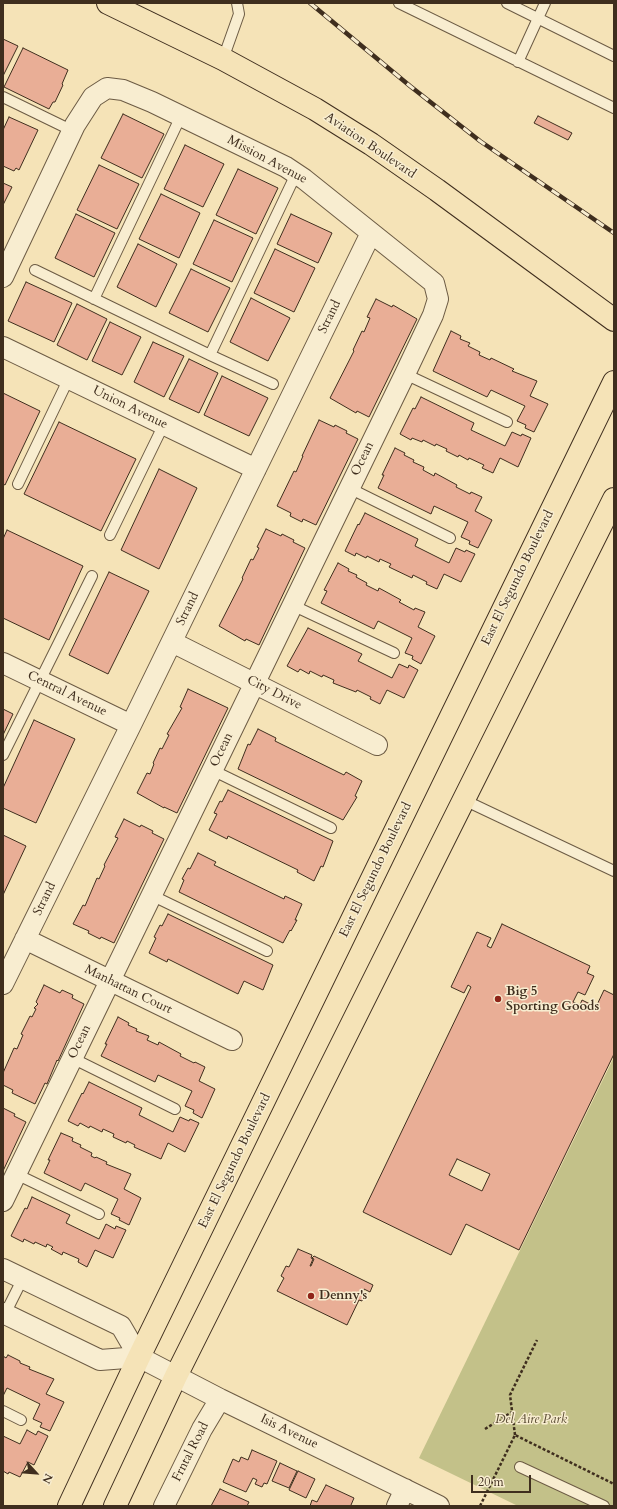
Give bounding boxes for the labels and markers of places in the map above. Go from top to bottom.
place label: Big 5 Sporting Goods [506,984,599,1015]
marker: Big 5 Sporting Goods [493,994,503,1004]
place label: Denny's [319,1288,367,1304]
marker: Denny's [306,1291,316,1301]

